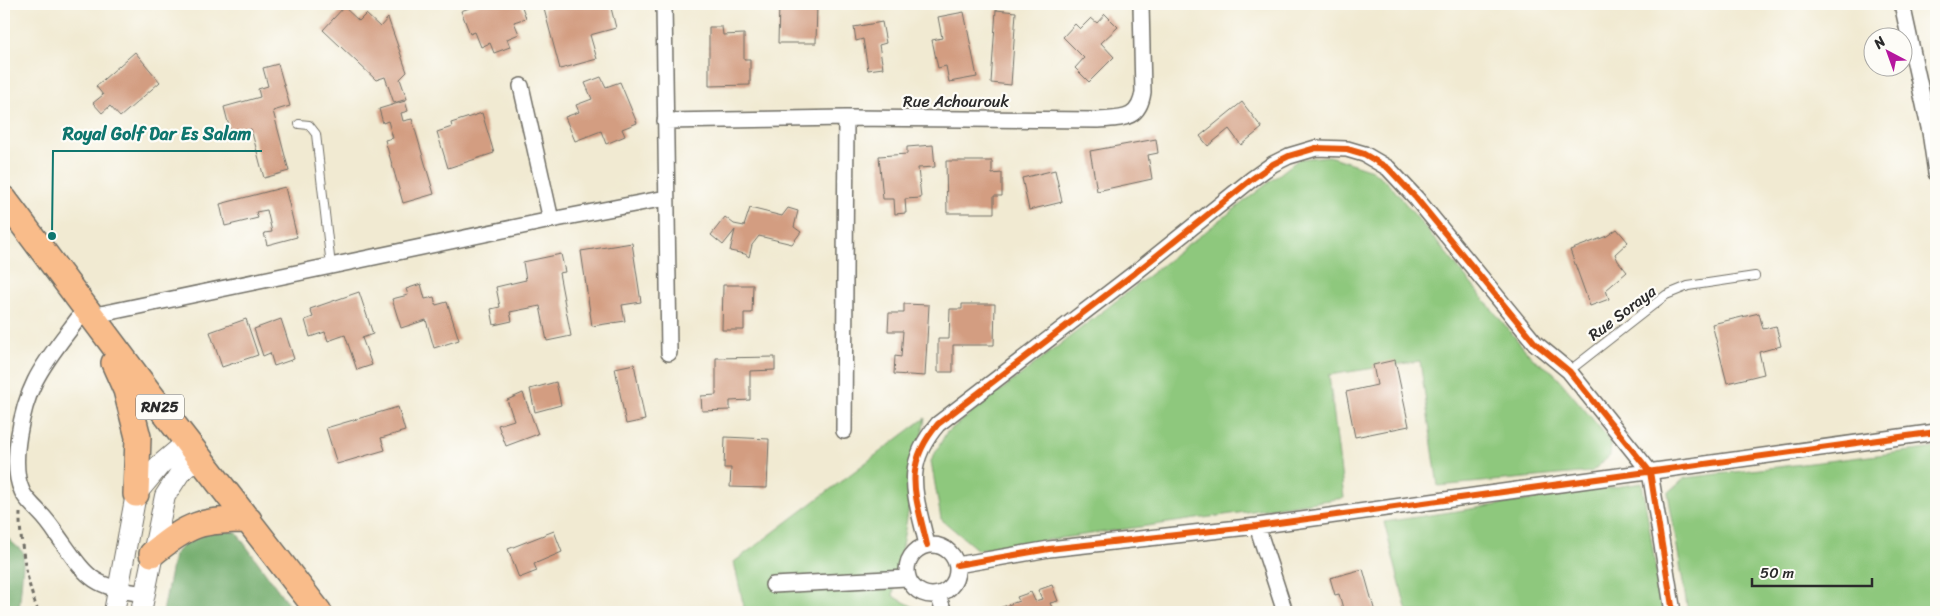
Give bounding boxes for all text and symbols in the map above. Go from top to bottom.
north arrow [1862,28,1912,78]
text: N [1867,30,1892,56]
street label: Rue Achourouk [903,87,1009,116]
callout: Royal Golf Dar Es Salam [53,118,262,151]
text: Royal Golf Dar Es Salam [62,118,251,150]
street label: Rue Soraya [1581,277,1663,349]
road number: RN25 [136,394,184,420]
scale bar [1752,556,1872,588]
text: 50 m [1760,560,1795,586]

